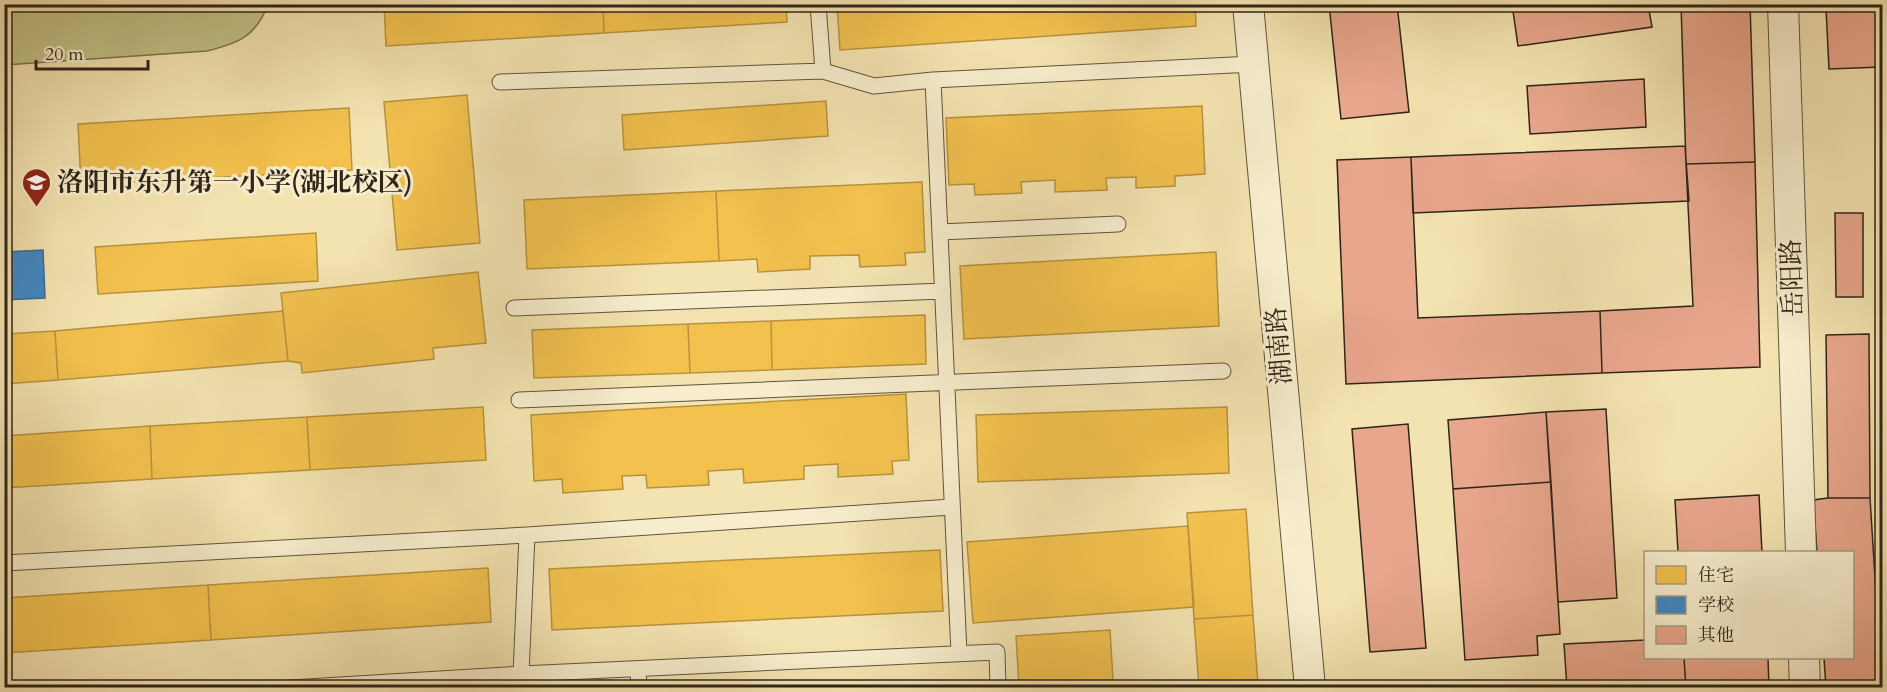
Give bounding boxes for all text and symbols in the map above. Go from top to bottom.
scale bar [36,33,148,71]
text: 20 m [45,42,84,67]
place label: 洛阳市东升第一小学(湖北校区) [57,165,413,200]
school or university icon: 洛阳市东升第一小学(湖北校区) [20,166,52,208]
street label: 岳阳路 [1773,238,1811,318]
street label: 湖南路 [1258,306,1300,386]
legend [1644,551,1854,659]
text: 住宅 [1698,563,1734,588]
text: 学校 [1698,593,1734,618]
text: 其他 [1698,623,1734,648]

